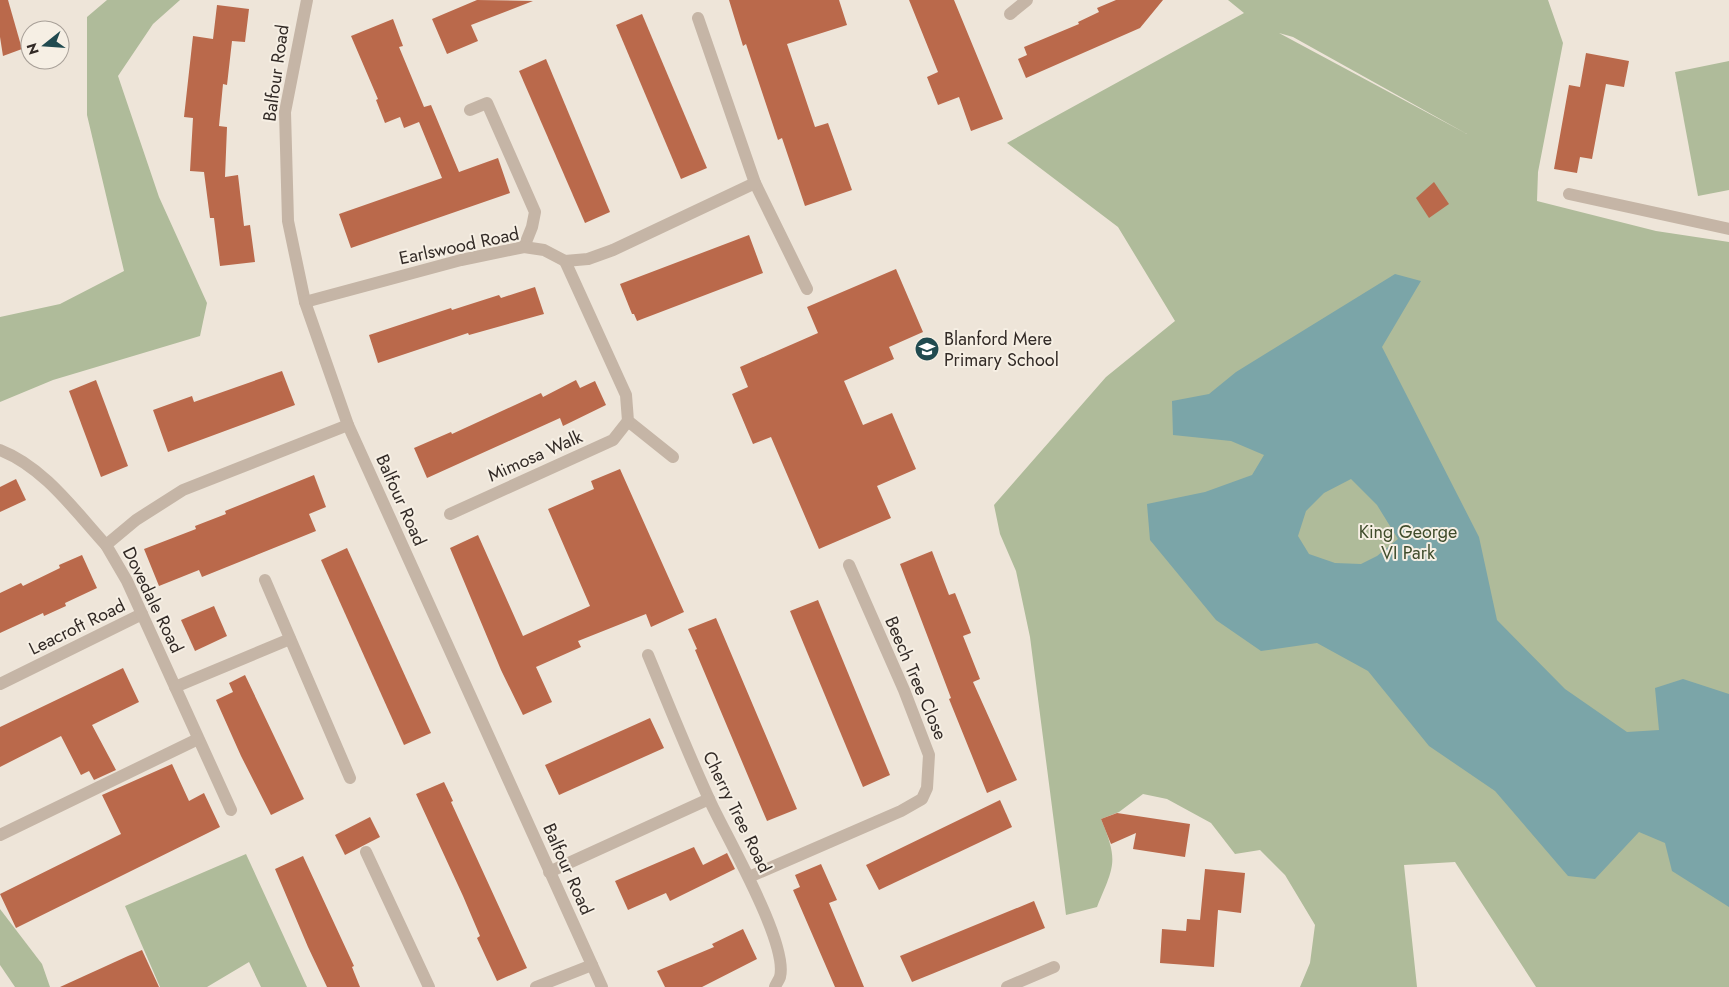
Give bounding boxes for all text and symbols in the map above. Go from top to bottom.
north arrow [20,20,70,70]
street label: Balfour Road [256,23,296,123]
text: N [21,41,44,57]
street label: Earlswood Road [397,221,521,271]
place label: Blanford Mere Primary School [944,326,1059,373]
school or university icon: Blanford Mere Primary School [914,336,940,362]
street label: Mimosa Walk [483,424,587,488]
street label: Balfour Road [369,450,433,550]
park label: King George VI Park [1359,519,1457,566]
street label: Dovedale Road [116,542,190,658]
street label: Leacroft Road [25,593,129,661]
street label: Beech Tree Close [878,612,954,744]
street label: Cherry Tree Road [696,747,778,877]
street label: Balfour Road [536,819,600,919]

